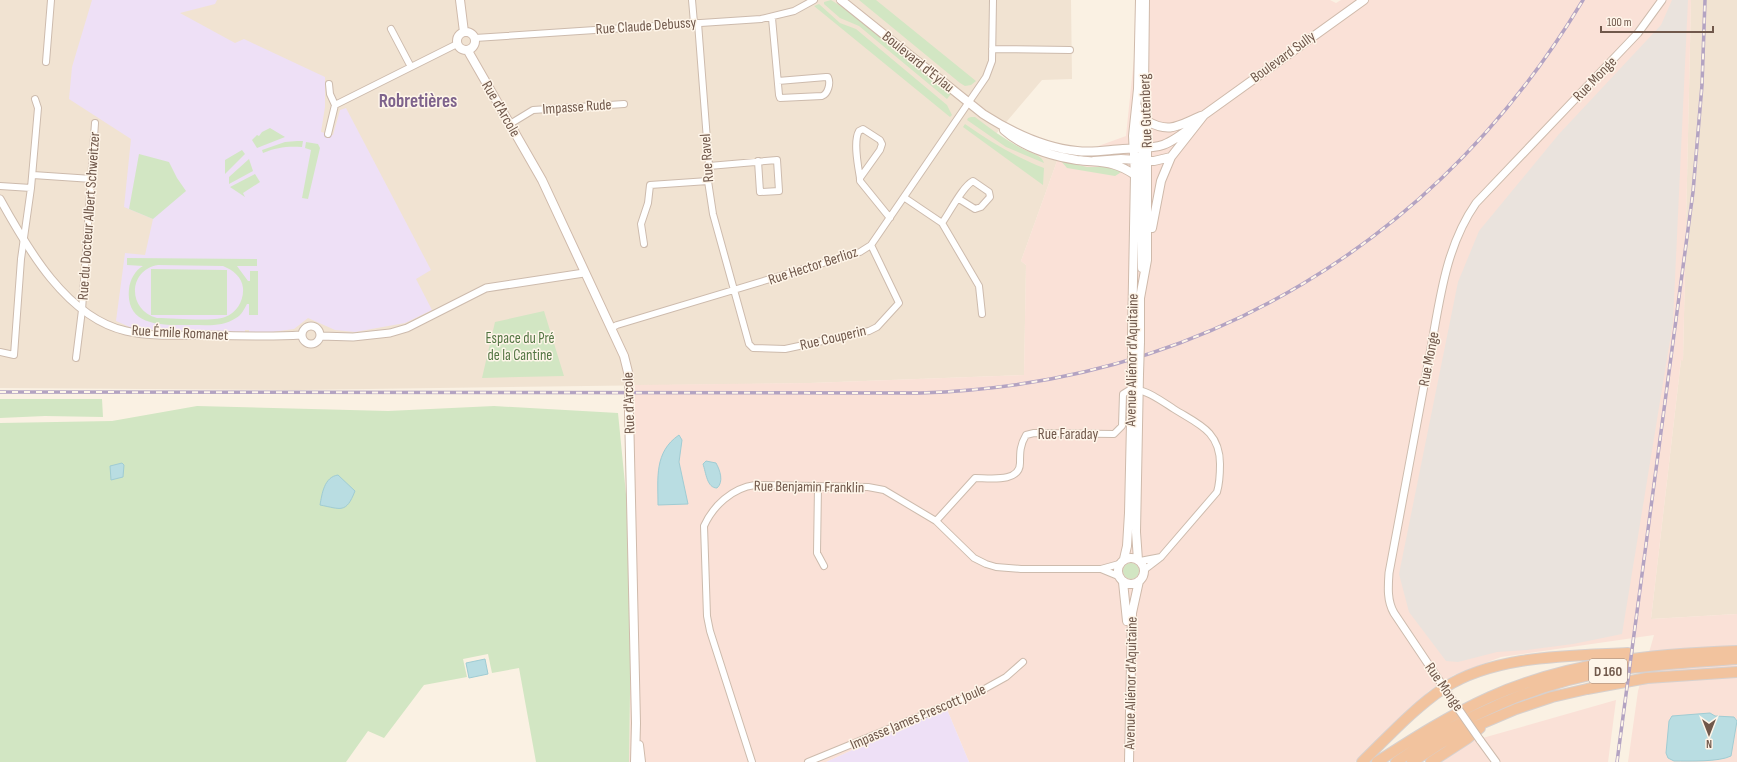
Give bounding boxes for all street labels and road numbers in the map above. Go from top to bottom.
street label: Rue Claude Debussy [595,13,697,39]
street label: Boulevard d'Eylau [878,27,958,97]
street label: Boulevard Sully [1247,27,1319,87]
street label: Rue Monge [1569,53,1621,105]
street label: Rue Gutenberg [1135,73,1157,149]
street label: Rue d'Arcole [477,77,525,141]
street label: Impasse Rude [542,95,612,119]
street label: Rue du Docteur Albert Schweitzer [74,130,104,301]
street label: Rue Ravel [696,133,718,183]
street label: Rue Hector Berlioz [766,242,861,289]
street label: Avenue Aliénor d'Aquitaine [1121,293,1143,428]
street label: Rue Émile Romanet [131,321,229,345]
street label: Rue Couperin [798,321,868,355]
street label: Rue Monge [1414,330,1444,388]
street label: Rue d'Arcole [618,372,640,434]
street label: Rue Faraday [1038,425,1098,444]
street label: Rue Benjamin Franklin [754,477,864,497]
street label: Avenue Aliénor d'Aquitaine [1120,616,1142,751]
street label: Rue Monge [1420,659,1468,715]
road number: D 160 [1589,659,1627,683]
street label: Impasse James Prescott Joule [847,680,989,754]

